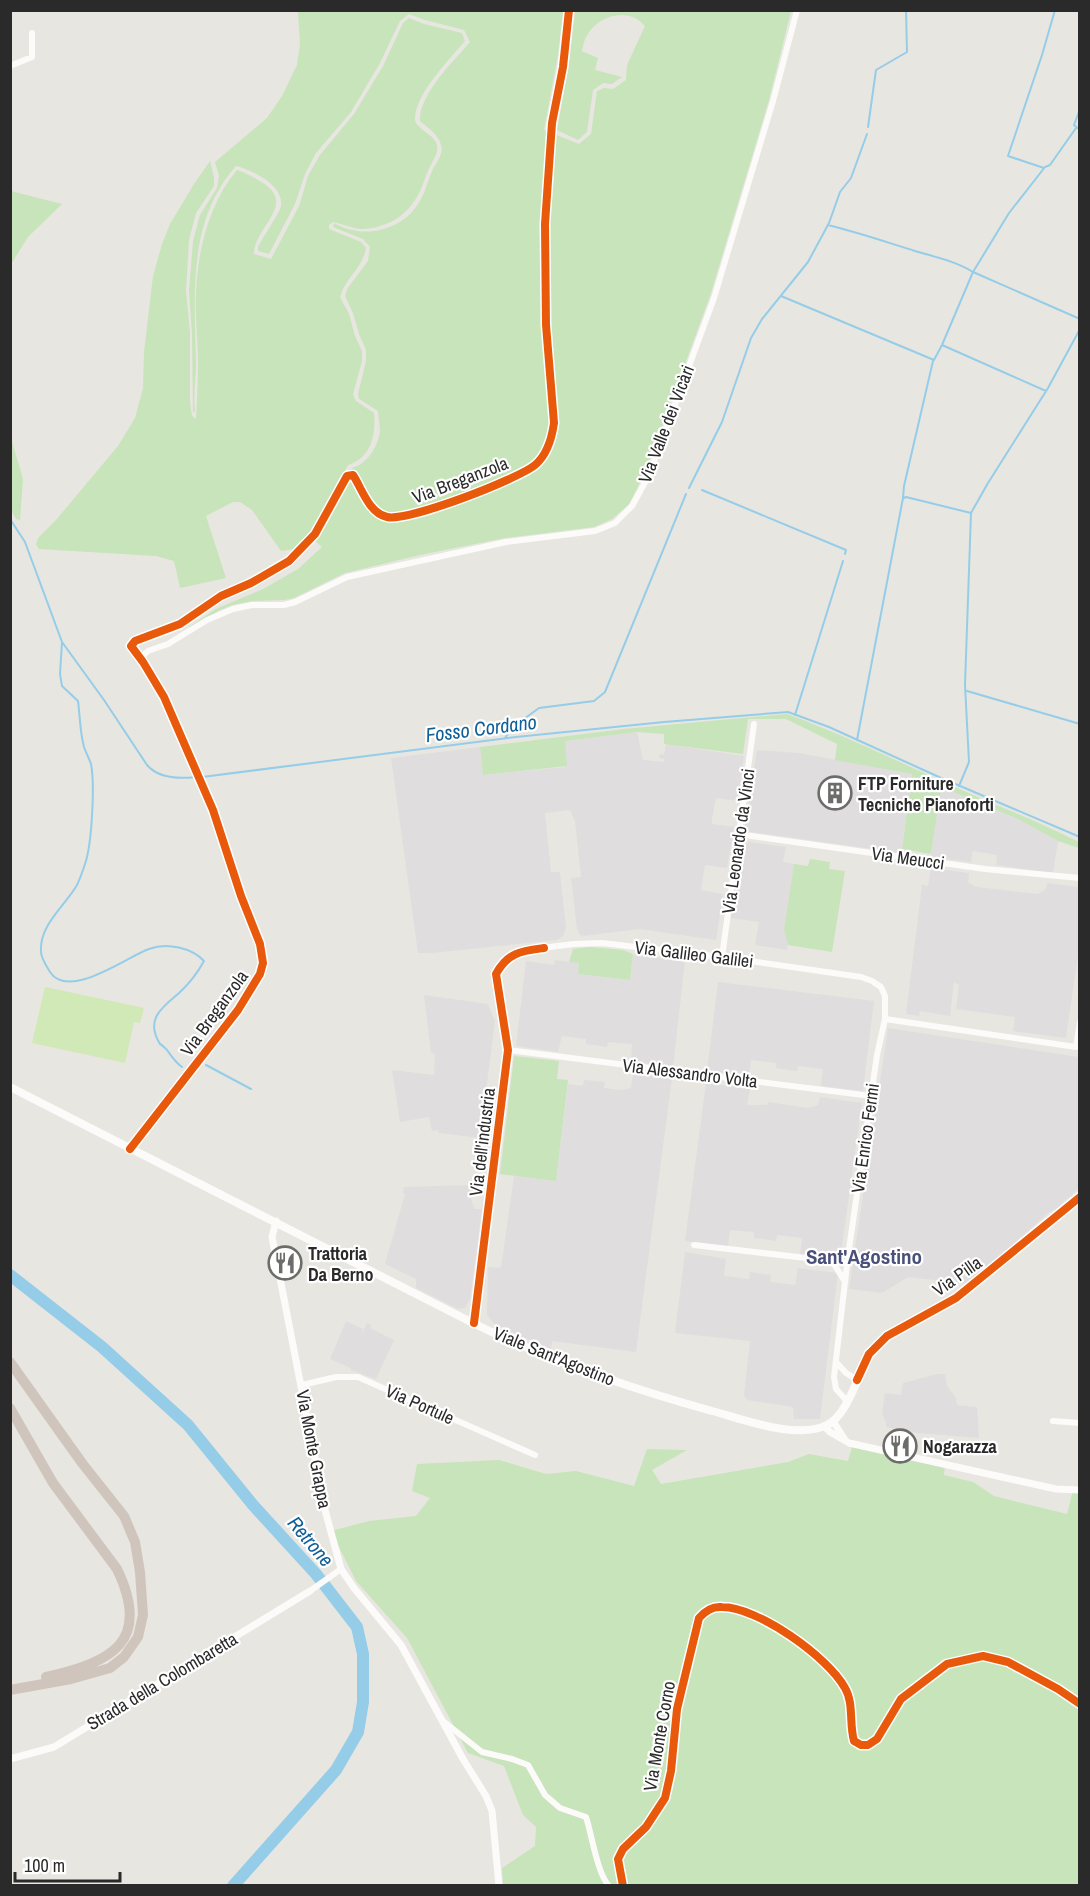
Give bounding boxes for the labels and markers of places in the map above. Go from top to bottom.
place label: FTP Forniture Tecniche Pianoforti [858,771,994,817]
building icon: FTP Forniture Tecniche Pianoforti [817,775,853,811]
place label: Trattoria Da Berno [308,1241,374,1287]
restaurant icon: Trattoria Da Berno [267,1245,303,1281]
restaurant icon: Nogarazza [882,1428,918,1464]
place label: Nogarazza [923,1434,998,1459]

